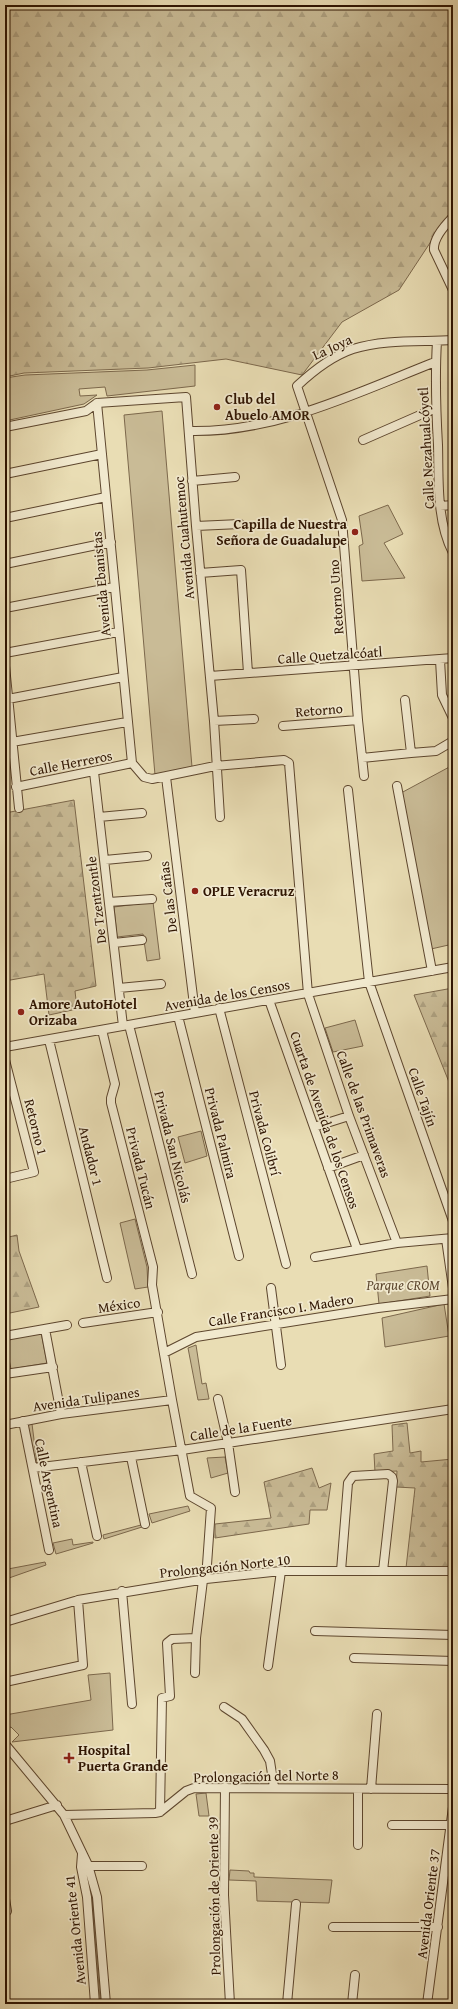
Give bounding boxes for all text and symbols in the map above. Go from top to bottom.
street label: La Joya [309,329,355,365]
street label: Calle Nezahualcóyotl [413,386,439,510]
place label: Club del Abuelo AMOR [225,389,310,425]
marker: Club del Abuelo AMOR [212,402,222,412]
street label: Avenida Cuahutemoc [169,476,199,600]
place label: Capilla de Nuestra Señora de Guadalupe [216,514,348,550]
marker: Capilla de Nuestra Señora de Guadalupe [350,527,360,537]
street label: Avenida Ebanistas [86,531,116,637]
street label: Retorno Uno [323,559,349,635]
street label: Calle Quetzalcóatl [277,641,383,669]
street label: Retorno [294,698,344,722]
street label: Calle Herreros [28,745,114,781]
street label: De Tzentzontle [81,855,111,945]
street label: De las Cañas [154,860,182,934]
place label: OPLE Veracruz [203,881,295,901]
marker: OPLE Veracruz [190,886,200,896]
street label: Avenida de los Censos [163,974,291,1016]
place label: Amore AutoHotel Orizaba [29,994,138,1030]
marker: Amore AutoHotel Orizaba [16,1007,26,1017]
street label: Cuarta de Avenida de los Censos [285,1029,365,1211]
street label: Calle de las Primaveras [332,1048,396,1180]
street label: Calle Tajín [404,1065,442,1129]
street label: Privada Palmira [200,1085,242,1181]
street label: Privada Colibrí [244,1088,286,1179]
street label: Privada San Nicolás [149,1089,197,1205]
street label: Retorno 1 [19,1097,53,1157]
street label: Andador 1 [74,1124,108,1188]
street label: Privada Tucán [121,1125,161,1211]
park label: Parque CROM [366,1275,440,1295]
street label: Calle Francisco I. Madero [207,1289,355,1331]
street label: México [97,1292,141,1318]
street label: Avenida Tulipanes [31,1382,141,1416]
street label: Calle de la Fuente [189,1410,294,1446]
street label: Calle Argentina [30,1437,68,1530]
street label: Prolongación Norte 10 [159,1549,291,1583]
place label: Hospital Puerta Grande [78,1740,168,1776]
marker: Hospital Puerta Grande [63,1752,75,1764]
street label: Prolongación del Norte 8 [193,1765,339,1787]
street label: Prolongación de Oriente 39 [203,1816,225,1976]
street label: Avenida Oriente 37 [411,1848,445,1960]
street label: Avenida Oriente 41 [59,1874,91,1986]

